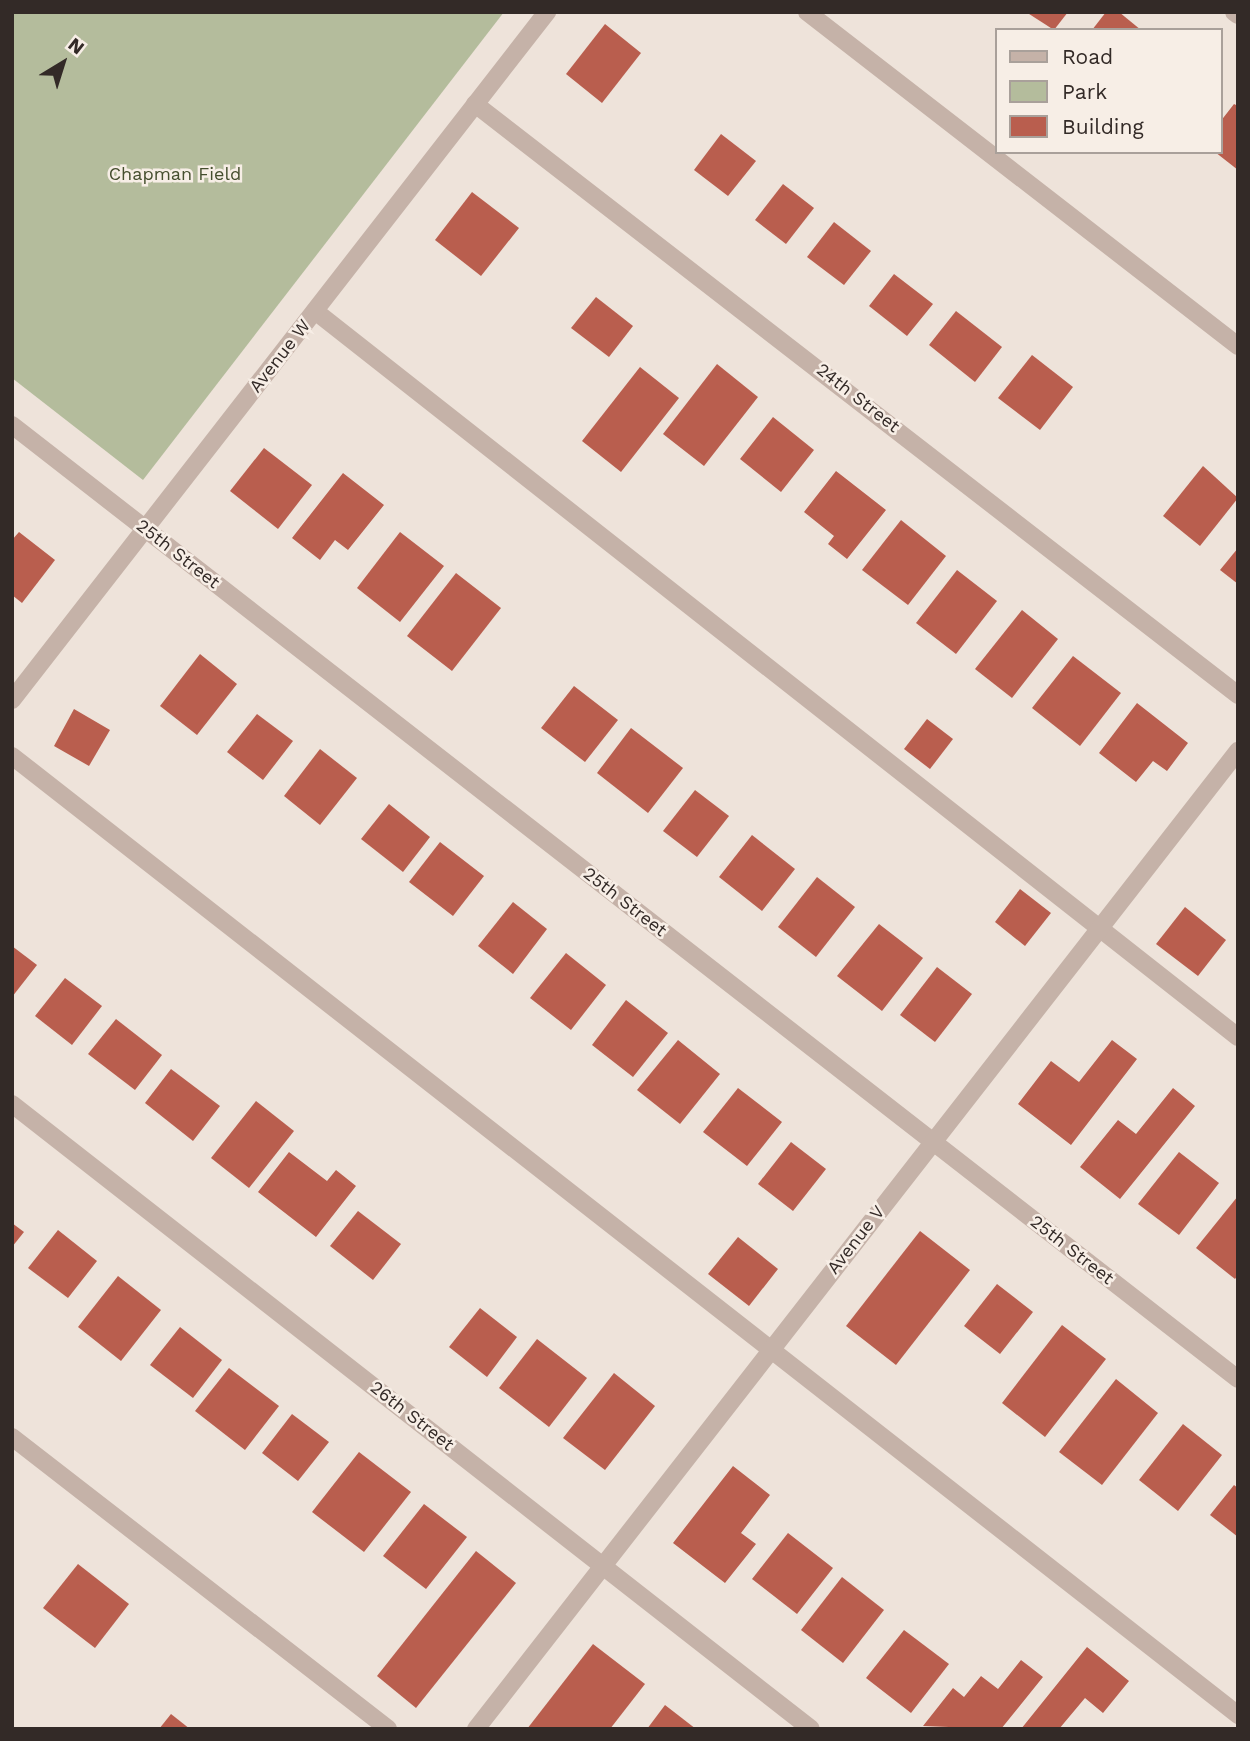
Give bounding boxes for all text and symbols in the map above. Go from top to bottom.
north arrow [28,28,98,98]
legend [995,28,1222,154]
text: N [64,33,89,59]
text: Road [1062,44,1113,69]
text: Park [1062,79,1107,104]
text: Building [1062,114,1144,139]
park label: Chapman Field [109,163,241,185]
street label: Avenue W [245,315,315,397]
street label: 24th Street [812,359,904,437]
street label: 25th Street [132,515,224,593]
street label: 25th Street [579,863,671,941]
street label: Avenue V [822,1201,890,1279]
street label: 25th Street [1026,1211,1118,1289]
street label: 26th Street [366,1377,458,1455]

